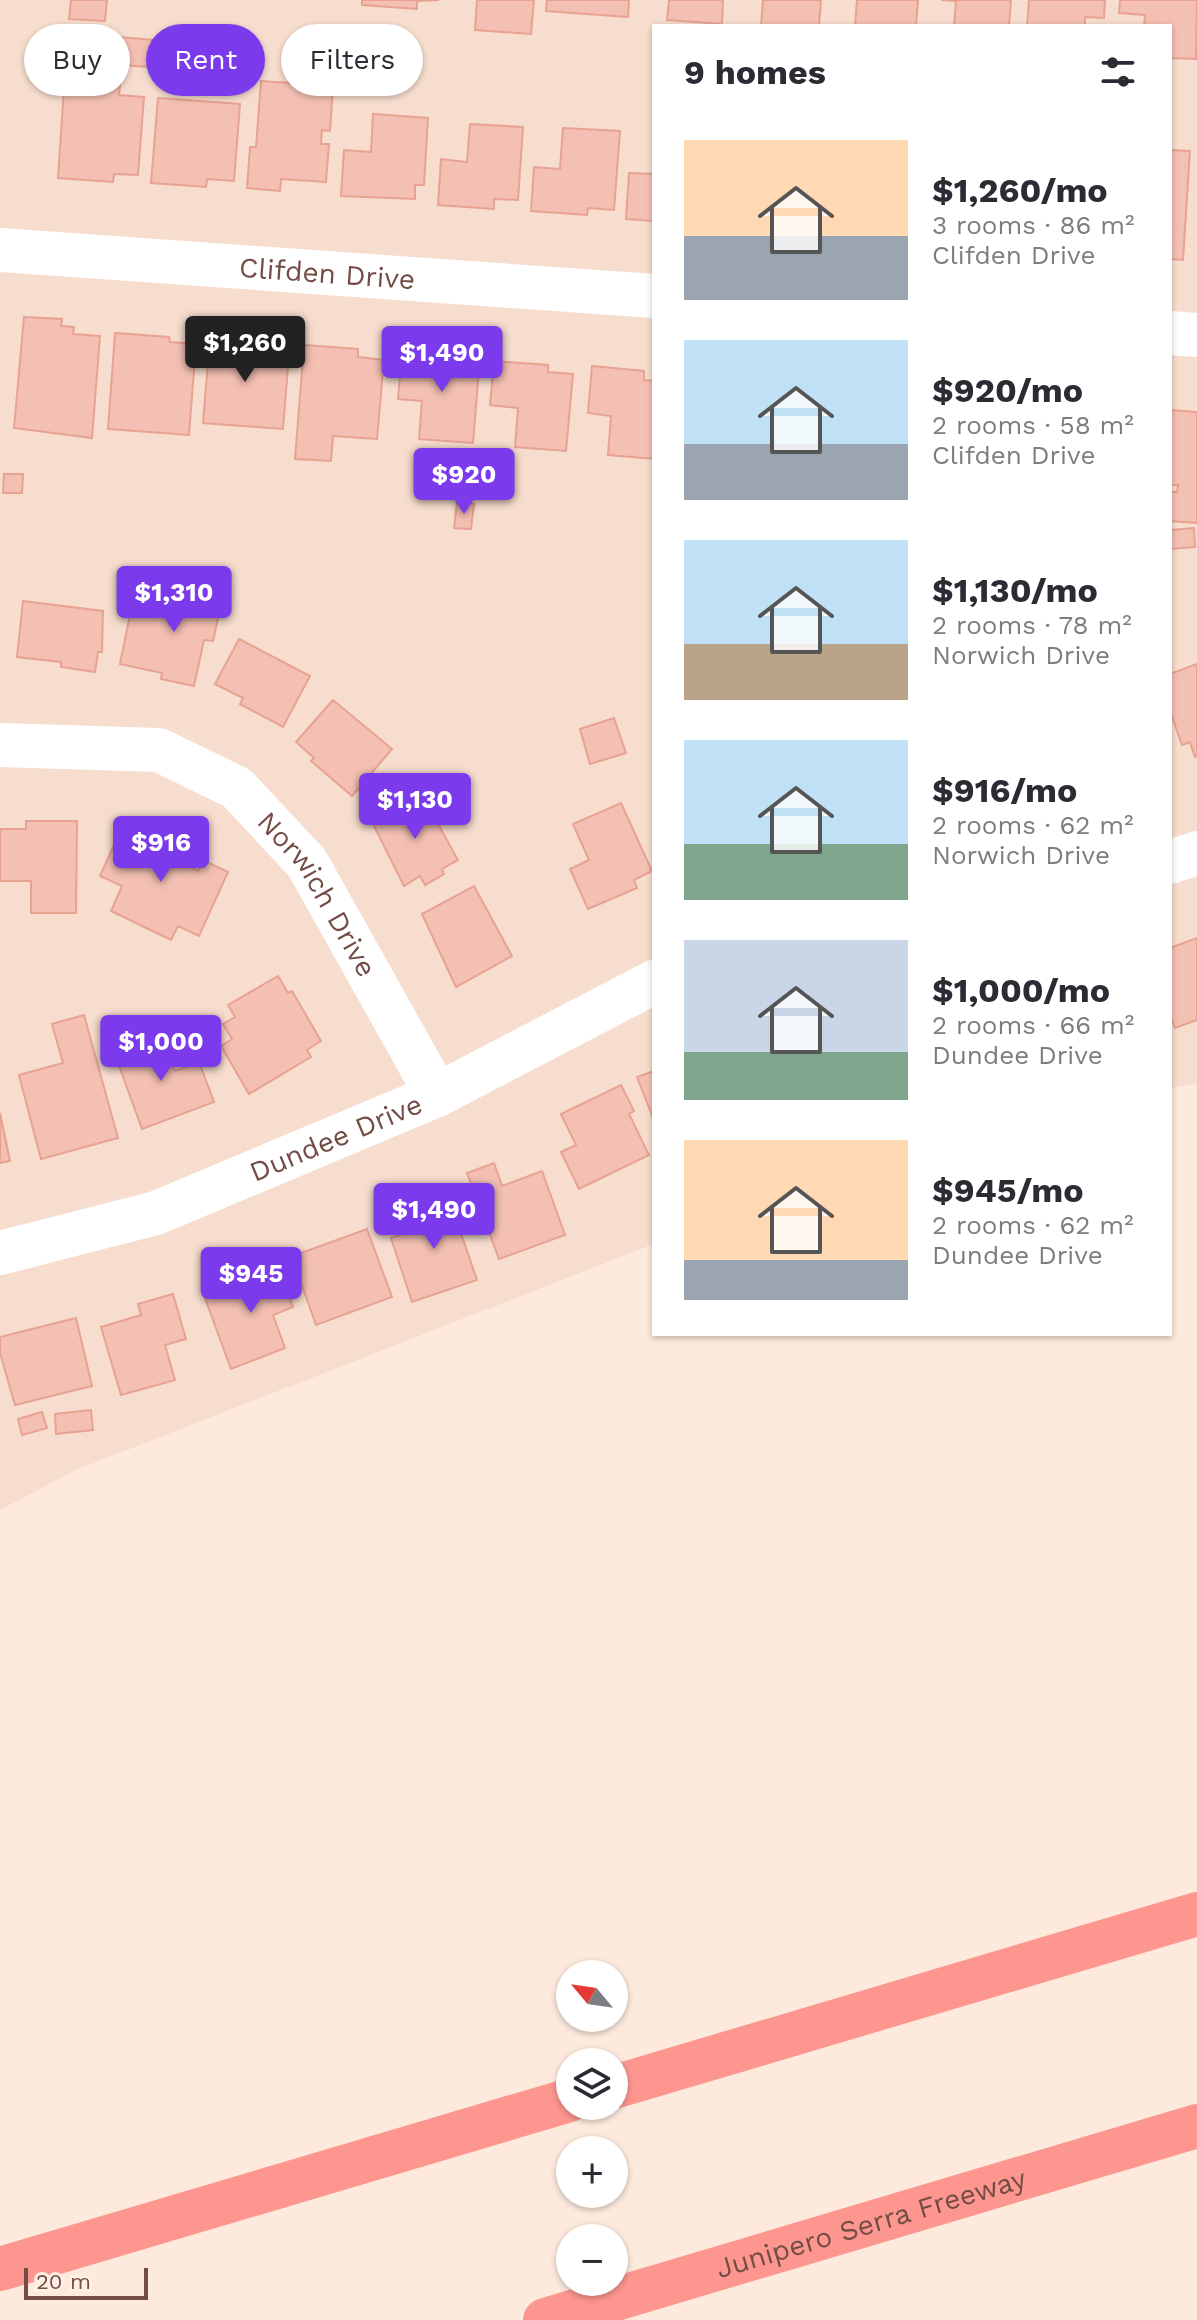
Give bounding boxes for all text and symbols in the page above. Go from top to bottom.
chip: Buy [24,24,130,96]
chip: Rent [146,24,265,96]
chip: Filters [281,24,423,96]
icon: filters [1096,50,1140,94]
text: 9 homes [684,52,826,92]
text: $1,260/mo [932,170,1108,210]
icon: home [748,172,844,268]
text: 3 rooms · 86 m² [932,210,1134,240]
text: Clifden Drive [932,240,1096,270]
street label: Clifden Drive [238,251,416,296]
pin: $1,260 [180,316,310,384]
pin: $1,490 [377,326,507,394]
text: $1,260 [203,327,287,357]
text: $1,490 [400,337,484,367]
text: $920/mo [932,370,1083,410]
icon: home [748,372,844,468]
text: 2 rooms · 58 m² [932,410,1134,440]
text: Clifden Drive [932,440,1096,470]
pin: $920 [417,448,511,516]
text: $920 [432,459,496,489]
pin: $1,310 [109,566,239,634]
text: $1,130/mo [932,570,1098,610]
icon: home [748,572,844,668]
text: $1,310 [135,577,213,607]
text: 2 rooms · 78 m² [932,610,1132,640]
text: Norwich Drive [932,640,1110,670]
text: $916/mo [932,770,1077,810]
icon: home [748,772,844,868]
pin: $1,130 [350,773,480,841]
text: $1,130 [377,784,453,814]
street label: Norwich Drive [251,805,383,982]
text: 2 rooms · 62 m² [932,810,1134,840]
pin: $916 [114,816,208,884]
text: $916 [131,827,191,857]
text: Norwich Drive [932,840,1110,870]
text: $1,000/mo [932,970,1110,1010]
icon: home [748,972,844,1068]
text: 2 rooms · 66 m² [932,1010,1134,1040]
pin: $1,000 [96,1015,226,1083]
text: $1,000 [118,1026,204,1056]
text: Dundee Drive [932,1040,1103,1070]
street label: Dundee Drive [245,1087,427,1189]
text: $945/mo [932,1170,1084,1210]
icon: home [748,1172,844,1268]
pin: $1,490 [369,1183,499,1251]
text: $1,490 [392,1194,476,1224]
text: 2 rooms · 62 m² [932,1210,1134,1240]
text: Dundee Drive [932,1240,1103,1270]
pin: $945 [204,1247,298,1315]
text: $945 [219,1258,283,1288]
north arrow [556,1960,628,2032]
map controls [556,1960,628,2296]
button: layers [556,2048,628,2120]
button: + [556,2136,628,2208]
street label: Junipero Serra Freeway [712,2162,1030,2285]
button: − [556,2224,628,2296]
scale bar [24,2264,148,2300]
text: 20 m [36,2269,91,2294]

